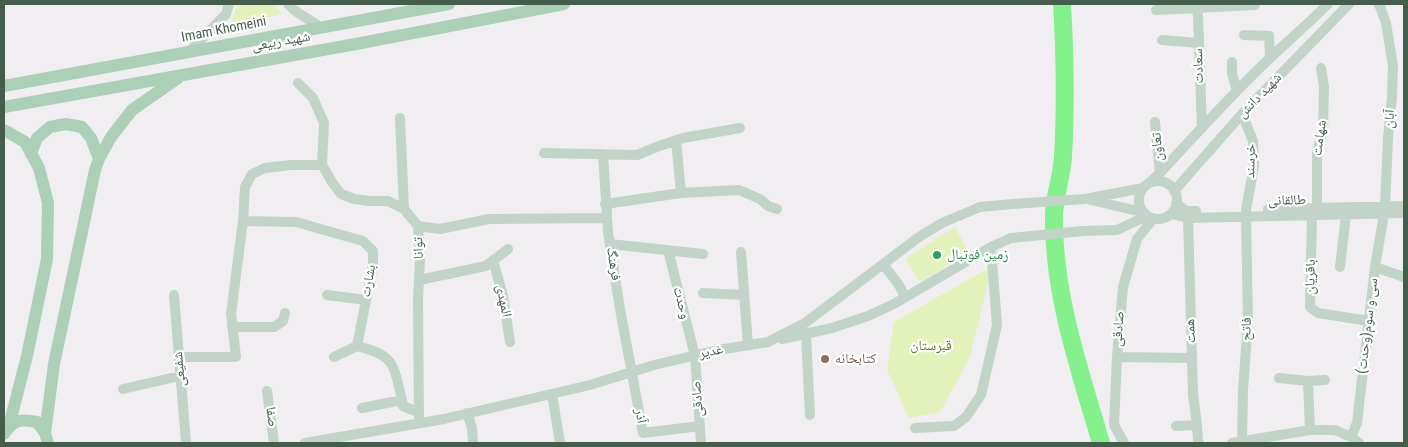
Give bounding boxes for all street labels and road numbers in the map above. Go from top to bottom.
street label: Imam Khomeini [180,14,268,46]
street label: شهید ربیعی [250,29,312,55]
street label: سعادت [1190,48,1208,84]
street label: شهید دانش [1234,70,1286,122]
street label: آبان [1381,109,1399,129]
street label: شهامت [1309,119,1331,157]
street label: تعاون [1148,132,1168,162]
street label: خرسند [1242,144,1260,178]
street label: طالقانی [1268,192,1306,210]
street label: توانا [410,237,428,259]
street label: فرهنگ [602,246,624,282]
street label: باقریان [1302,259,1320,295]
street label: بشارت [358,263,380,299]
street label: سی و سوم(وحدت) [1354,277,1382,375]
street label: المهدی [492,283,514,319]
street label: وحدت [669,285,693,321]
street label: صادقی [1109,311,1129,347]
street label: فاتح [1238,317,1256,341]
street label: همت [1182,318,1200,344]
street label: غدیر [697,341,725,363]
street label: شفیعی [170,351,190,387]
street label: صادقی [688,380,708,418]
street label: صفا [261,406,281,428]
street label: آذر [630,407,650,425]

